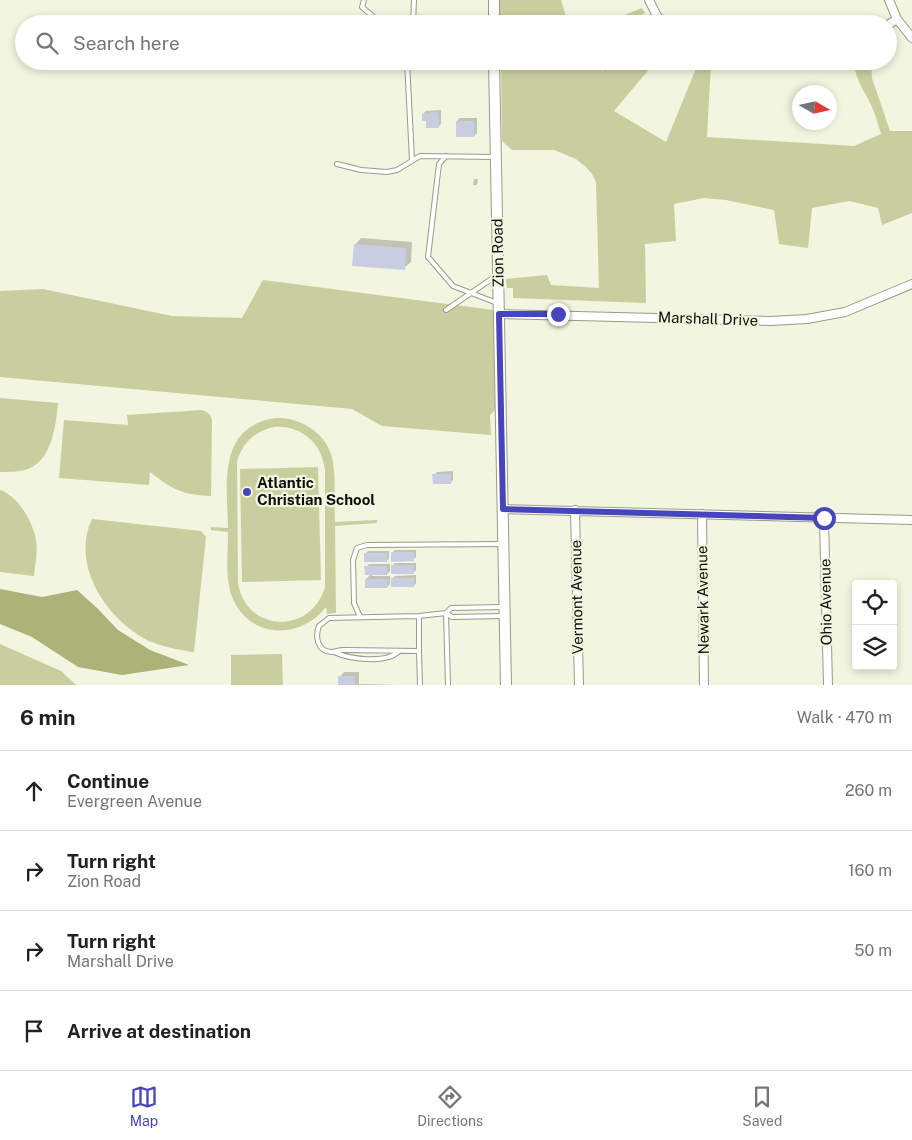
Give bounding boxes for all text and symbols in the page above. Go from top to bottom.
search box [15,15,897,70]
icon: search [33,29,61,57]
text: Search here [73,32,180,54]
north arrow [792,85,837,130]
street label: Zion Road [488,218,507,288]
route end [547,303,570,326]
street label: Marshall Drive [658,308,758,329]
place label: Atlantic Christian School [257,474,375,508]
marker: Atlantic Christian School [241,486,253,498]
route start [813,507,836,530]
street label: Vermont Avenue [567,540,586,654]
street label: Newark Avenue [693,545,712,655]
street label: Ohio Avenue [816,558,835,646]
map controls [852,580,897,670]
button: locate [852,580,897,625]
button: layers [852,625,897,670]
text: 6 min [20,705,76,730]
text: Walk · 470 m [797,708,892,727]
text: Continue [67,770,149,792]
icon: ahead [20,777,48,805]
text: 260 m [845,781,892,800]
text: Evergreen Avenue [67,792,202,811]
text: Turn right [67,850,156,872]
icon: right [20,857,48,885]
text: 160 m [848,861,892,880]
text: Zion Road [67,872,141,891]
text: Turn right [67,930,156,952]
icon: right [20,937,48,965]
text: 50 m [854,941,892,960]
text: Marshall Drive [67,952,174,971]
icon: arrive [20,1017,48,1045]
text: Arrive at destination [67,1020,251,1042]
tab: Map [130,1083,158,1129]
tab: Directions [417,1083,483,1129]
tab: Saved [742,1083,782,1129]

